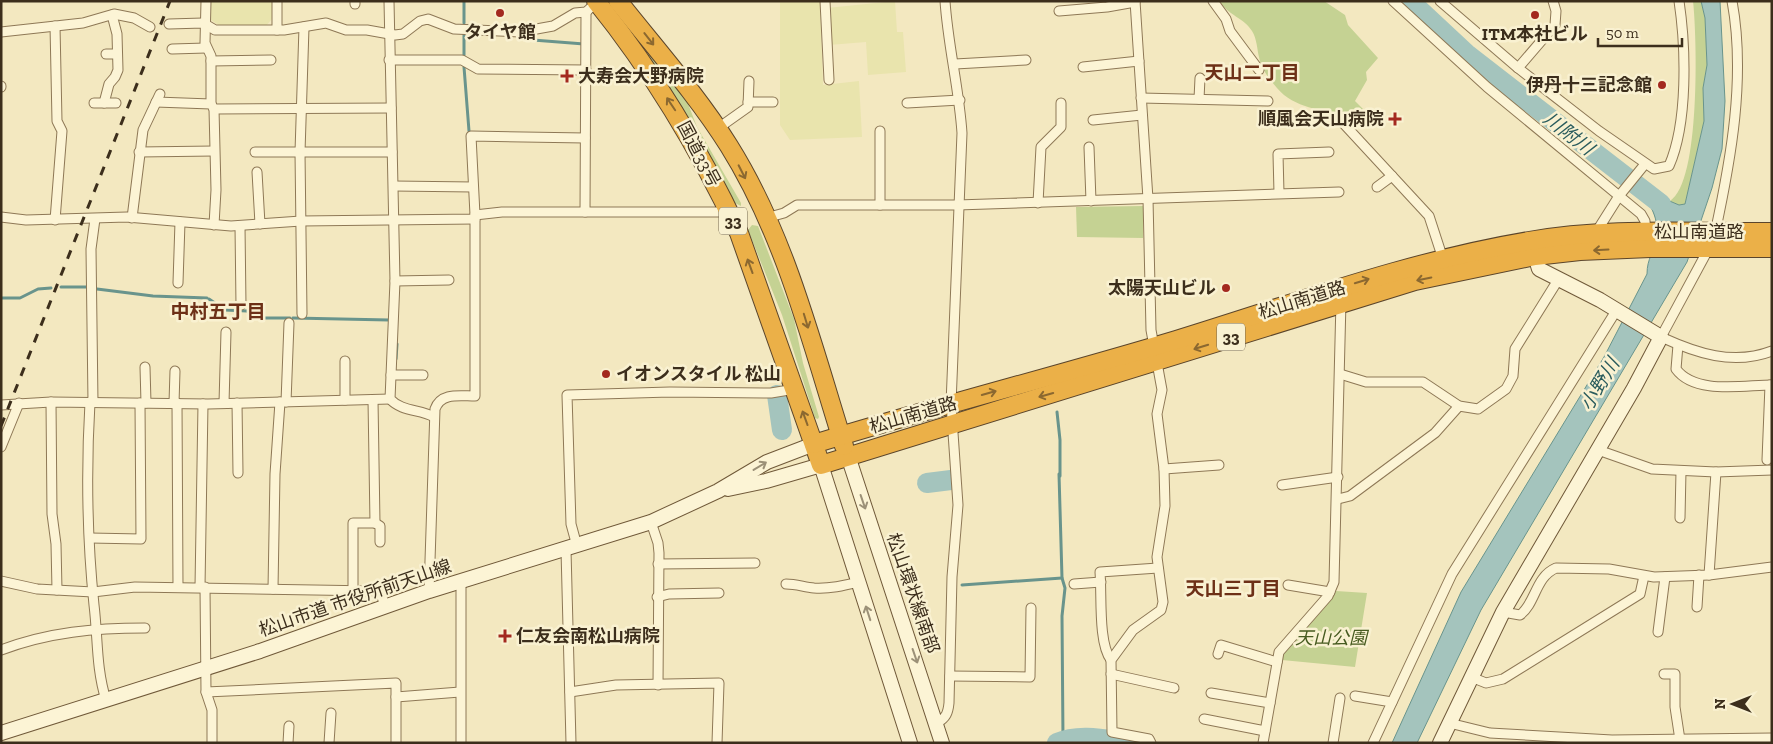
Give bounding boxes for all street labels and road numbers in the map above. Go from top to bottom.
street label: 国道33号 [672,117,726,191]
road number: 33 [719,208,747,235]
street label: 松山南道路 [1654,221,1744,243]
street label: 松山南道路 [1256,276,1348,324]
road number: 33 [1217,324,1245,351]
street label: 松山南道路 [867,392,959,438]
street label: 松山環状線南部 [882,530,944,656]
street label: 松山市道 市役所前天山線 [256,555,454,641]

